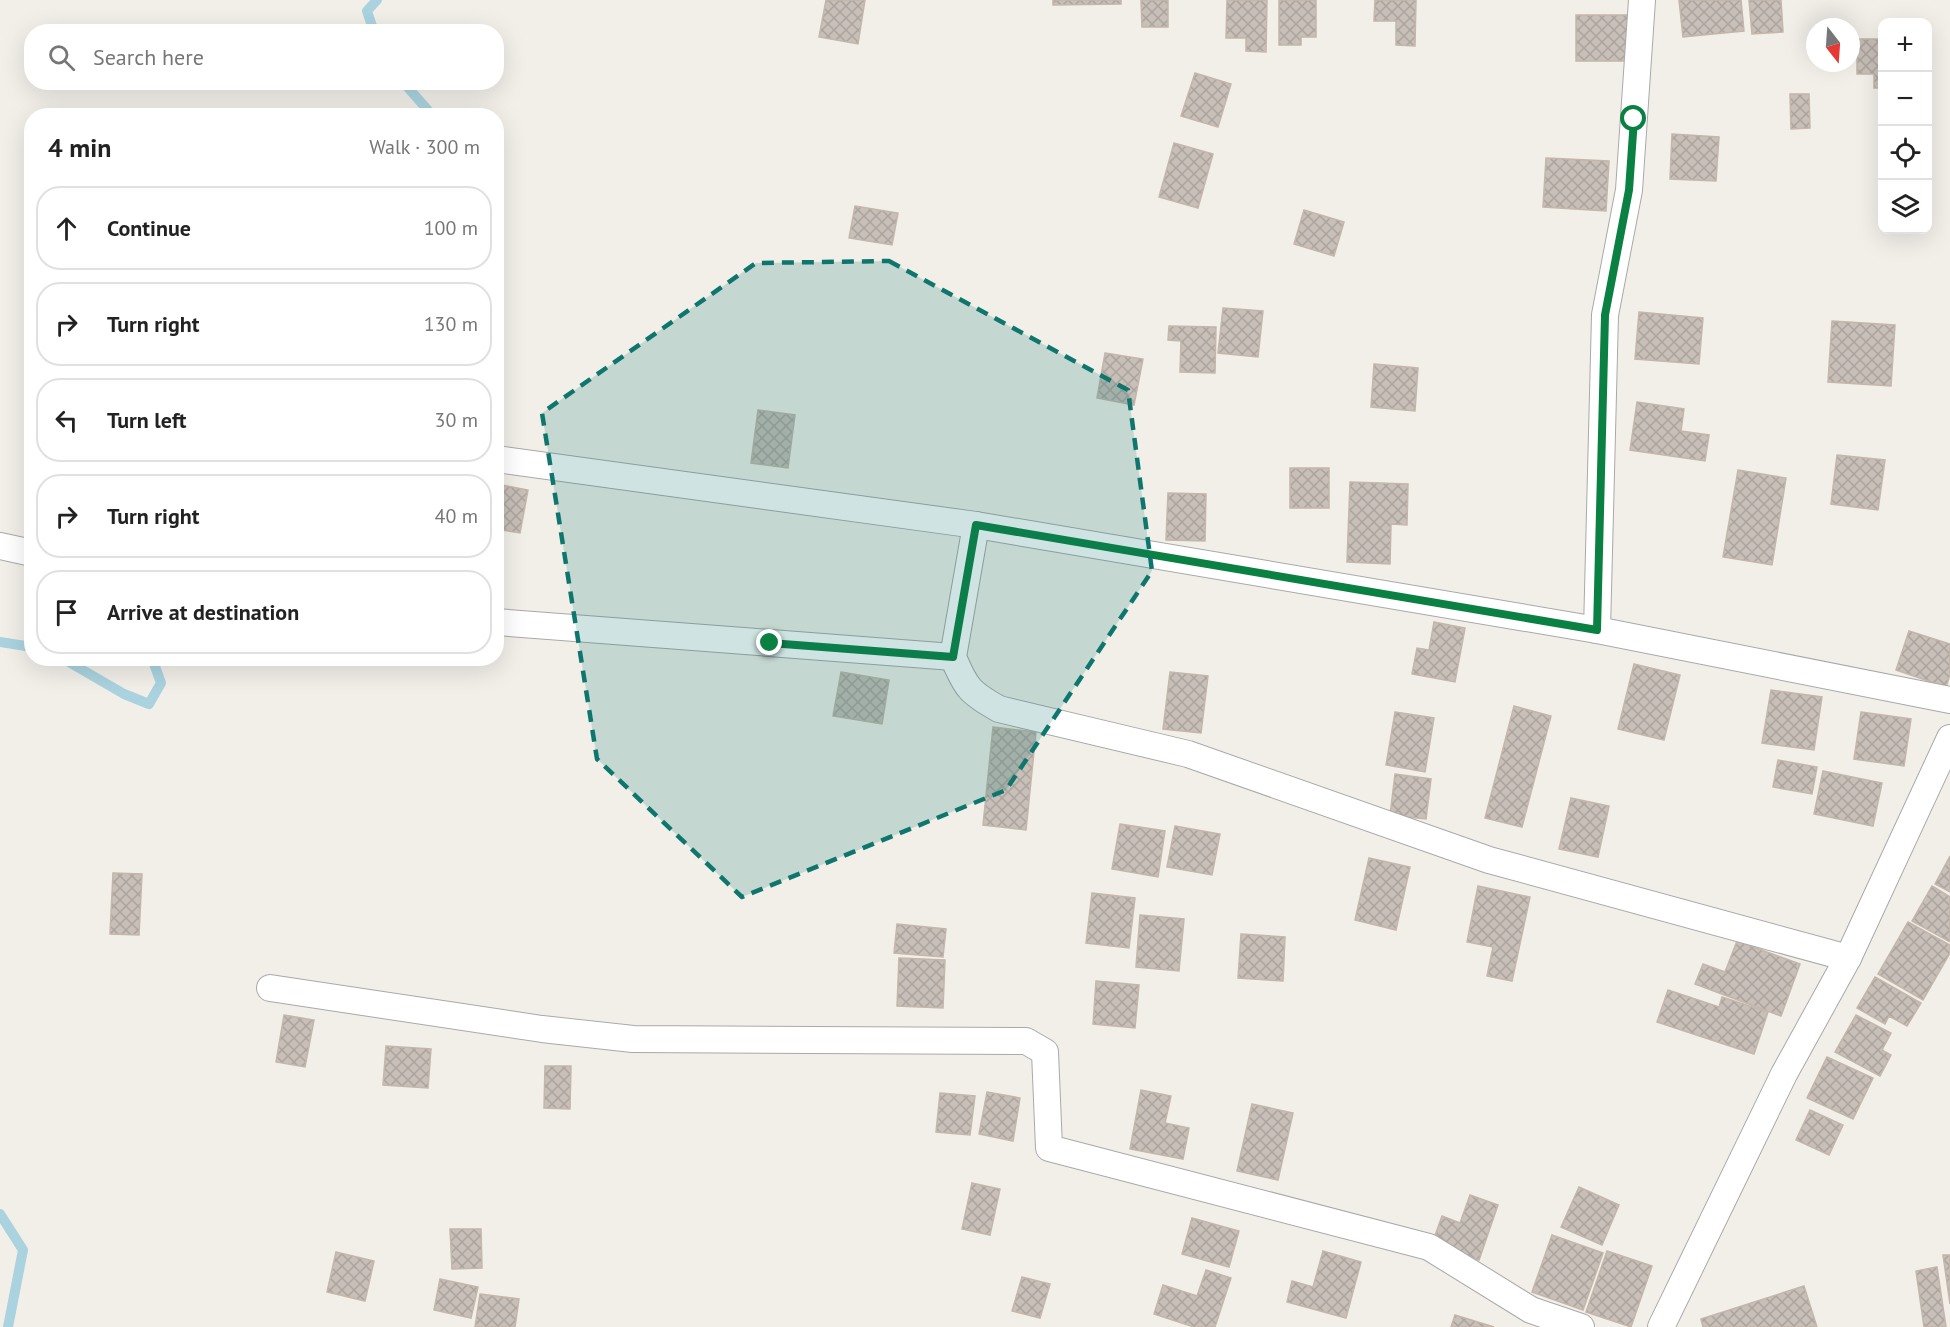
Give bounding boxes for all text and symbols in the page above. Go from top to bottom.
north arrow [1806,18,1860,72]
map controls [1878,18,1932,234]
button: + [1878,18,1932,72]
search box [24,24,504,90]
icon: search [45,41,78,74]
text: Search here [93,43,204,71]
button: − [1878,72,1932,126]
route start [1620,105,1646,131]
button: locate [1878,126,1932,180]
text: 4 min [48,131,111,164]
text: Walk · 300 m [369,134,480,160]
button: layers [1878,180,1932,234]
icon: ahead [50,212,83,245]
text: Continue [107,214,191,242]
text: 100 m [424,215,478,241]
icon: right [50,308,83,341]
text: Turn right [107,310,199,338]
text: 130 m [424,311,478,337]
icon: left [50,404,83,437]
text: Turn left [107,406,187,434]
text: 30 m [435,407,478,433]
icon: right [50,500,83,533]
text: Turn right [107,502,199,530]
text: 40 m [435,503,478,529]
icon: arrive [50,596,83,629]
text: Arrive at destination [107,598,299,626]
route end [756,629,782,655]

